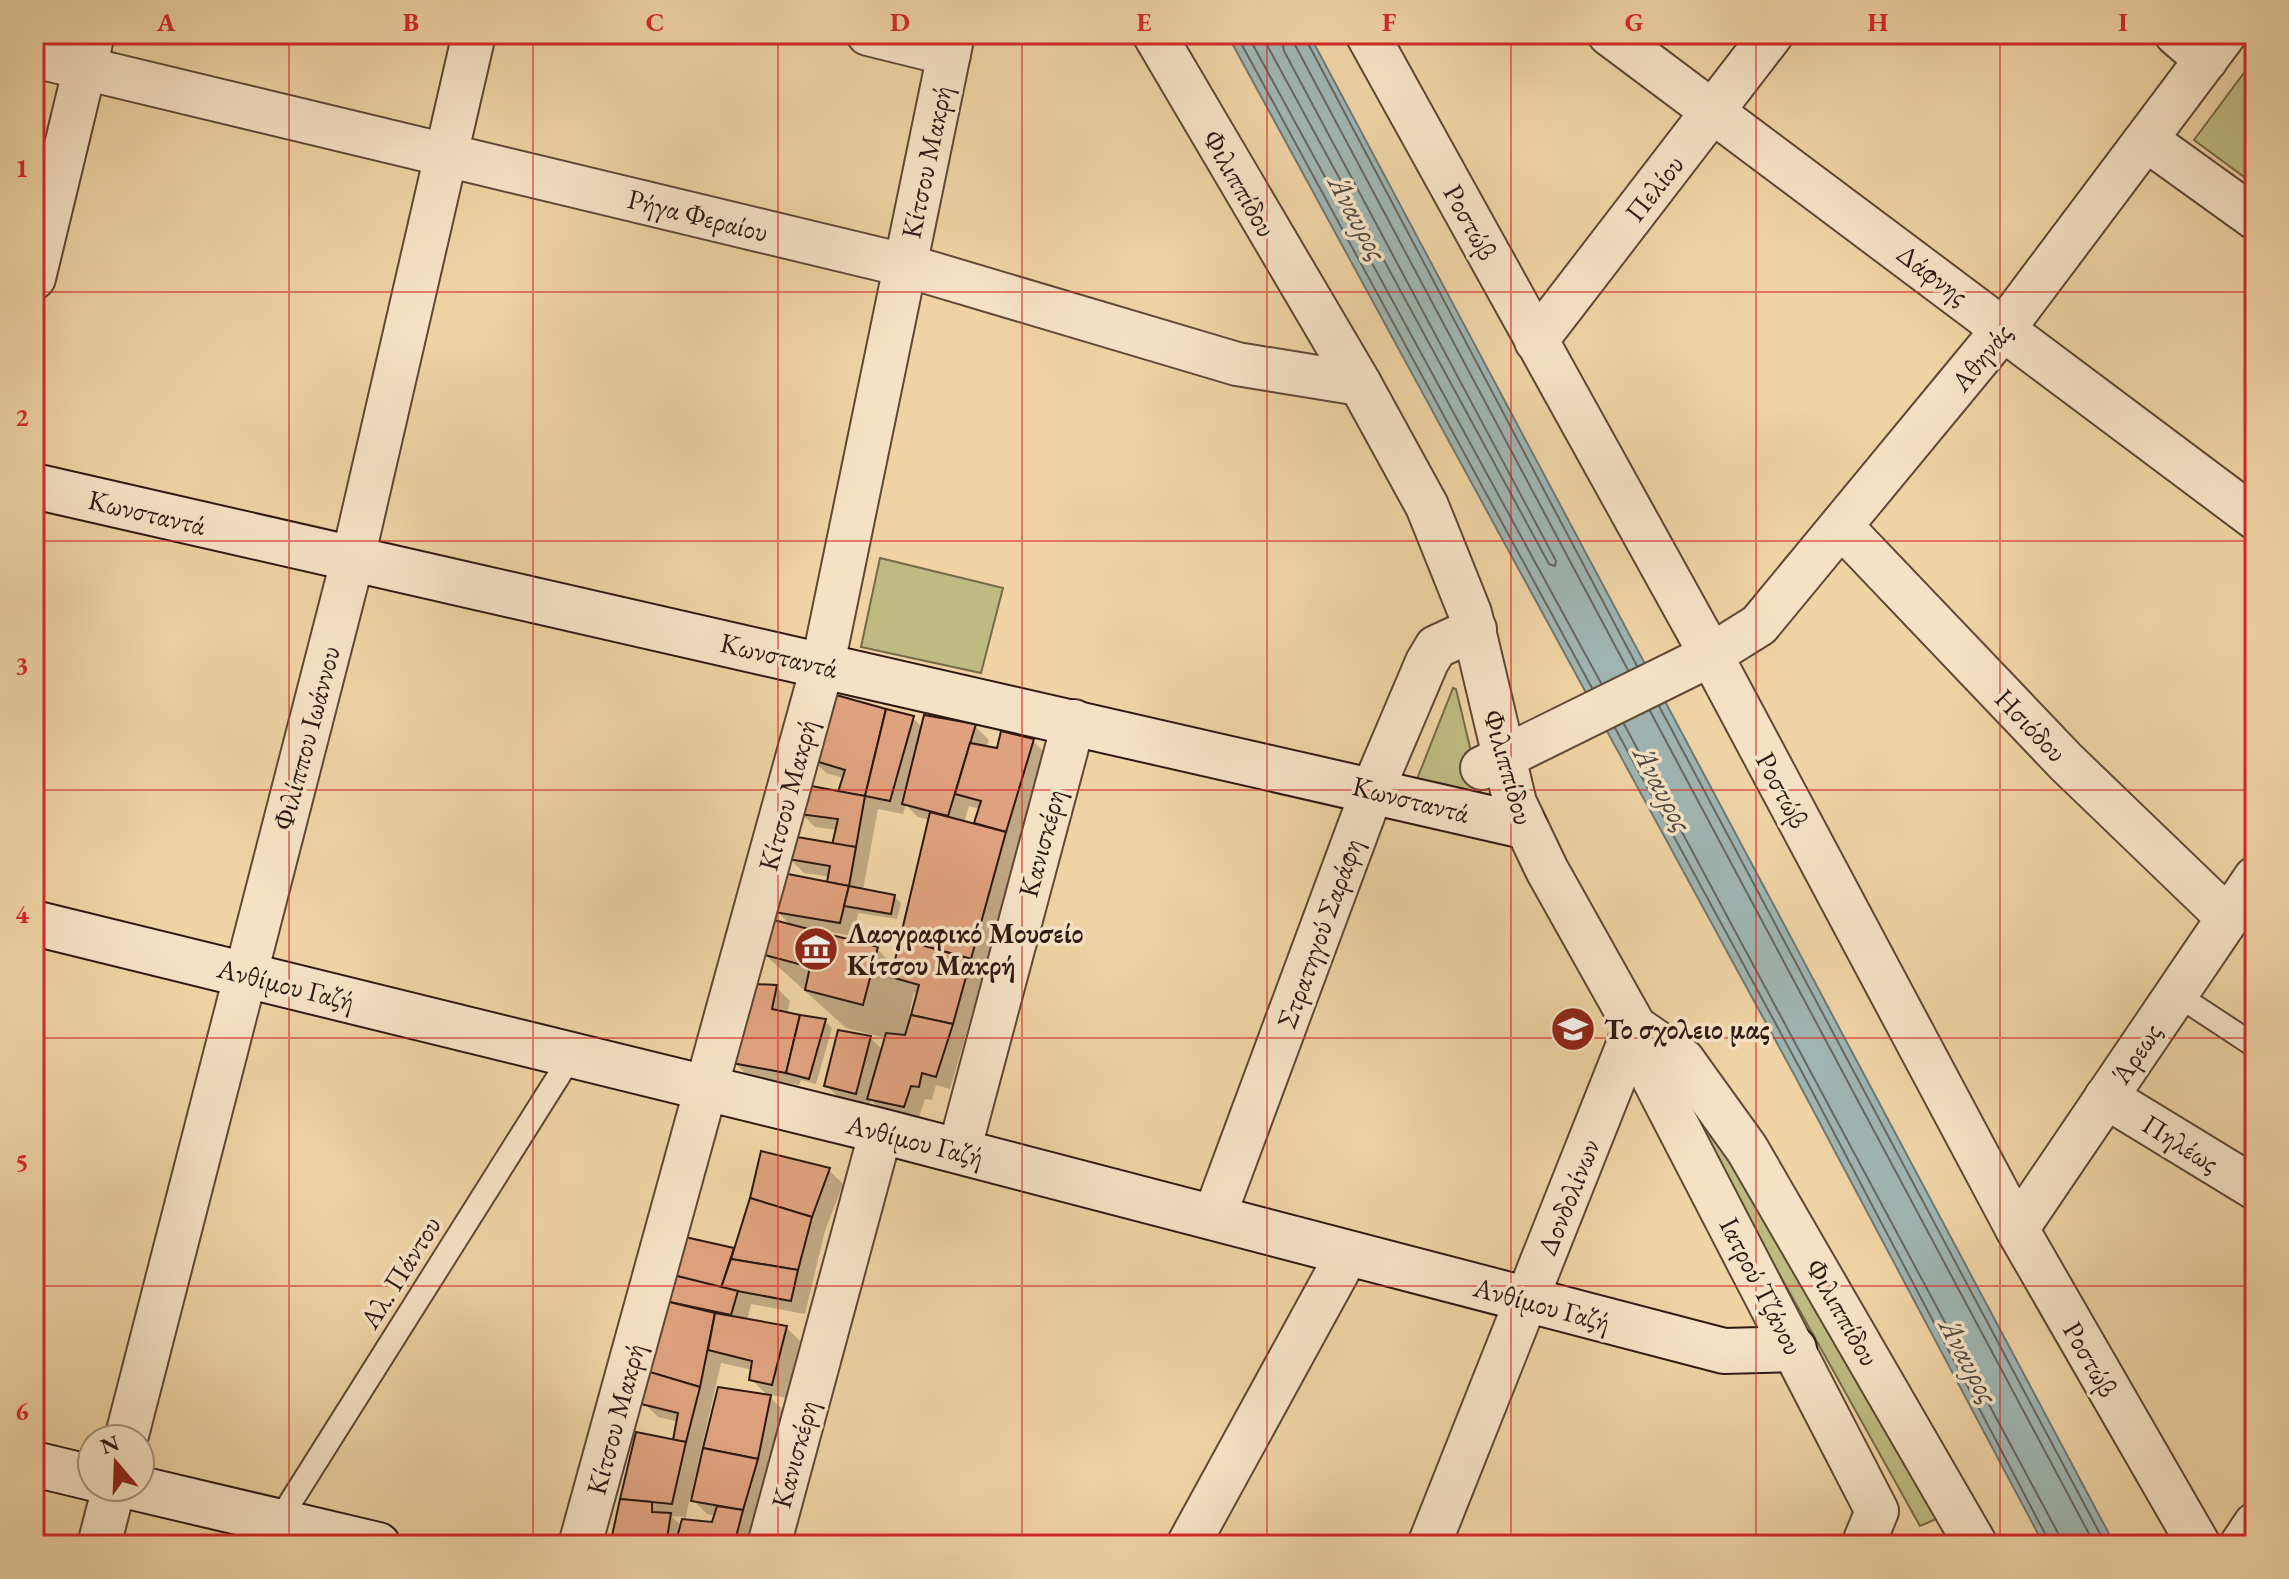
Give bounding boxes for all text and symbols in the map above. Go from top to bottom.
text: A [156,5,176,39]
text: B [403,5,419,39]
text: C [646,5,664,39]
text: D [890,5,910,39]
text: E [1137,5,1152,39]
text: F [1382,5,1396,39]
text: G [1625,5,1644,39]
text: H [1868,5,1889,39]
text: I [2118,5,2128,39]
street label: Κίτσου Μακρή [892,82,960,242]
street label: Φιλιππίδου [1195,123,1285,243]
street label: Πελίου [1617,147,1691,229]
text: 1 [15,151,29,185]
water label: Άναυρος [1319,166,1398,268]
street label: Ροστώβ [1435,178,1507,266]
street label: Ρήγα Φεραίου [624,180,772,250]
street label: Δάφνης [1890,235,1976,313]
street label: Αθηνάς [1942,315,2020,399]
text: 2 [15,400,29,434]
street label: Κωνσταντά [85,481,209,543]
street label: Κωνσταντά [717,624,841,686]
street label: Φιλίππου Ιωάννου [264,642,348,834]
text: 3 [15,648,29,682]
street label: Ησιόδου [1987,680,2075,770]
street label: Φιλιππίδου [1475,705,1543,829]
street label: Κίτσου Μακρή [750,715,824,875]
water label: Άναυρος [1624,737,1703,839]
street label: Ροστώβ [1748,746,1818,834]
street label: Κωνσταντά [1349,767,1473,831]
street label: Κανισκέρη [1009,785,1073,901]
street label: Στρατηγού Σαράφη [1268,833,1370,1033]
text: 4 [15,897,29,931]
place label: Λαογραφικό Μουσείο Κίτσου Μακρή [846,915,1083,983]
museum icon: Λαογραφικό Μουσείο Κίτσου Μακρή [792,925,840,973]
street label: Ανθίμου Γαζή [213,949,358,1018]
school or university icon: Το σχολειο μας [1549,1005,1597,1053]
place label: Το σχολειο μας [1604,1011,1770,1047]
street label: Άρεως [2102,1016,2169,1091]
street label: Ανθίμου Γαζή [842,1105,987,1174]
street label: Πηλέως [2136,1105,2226,1181]
street label: Δονδολίνων [1528,1133,1608,1261]
text: 5 [15,1145,29,1179]
street label: Αλ. Πάντου [351,1209,449,1336]
street label: Ιατρού Τζάνου [1712,1211,1812,1361]
street label: Φιλιππίδου [1798,1252,1888,1372]
street label: Ανθίμου Γαζή [1469,1268,1614,1339]
water label: Άναυρος [1930,1309,2009,1411]
street label: Ροστώβ [2055,1315,2127,1403]
street label: Κίτσου Μακρή [578,1339,652,1499]
text: 6 [15,1394,29,1428]
street label: Κανισκέρη [762,1396,826,1512]
north arrow [76,1423,156,1503]
text: N [97,1428,123,1461]

